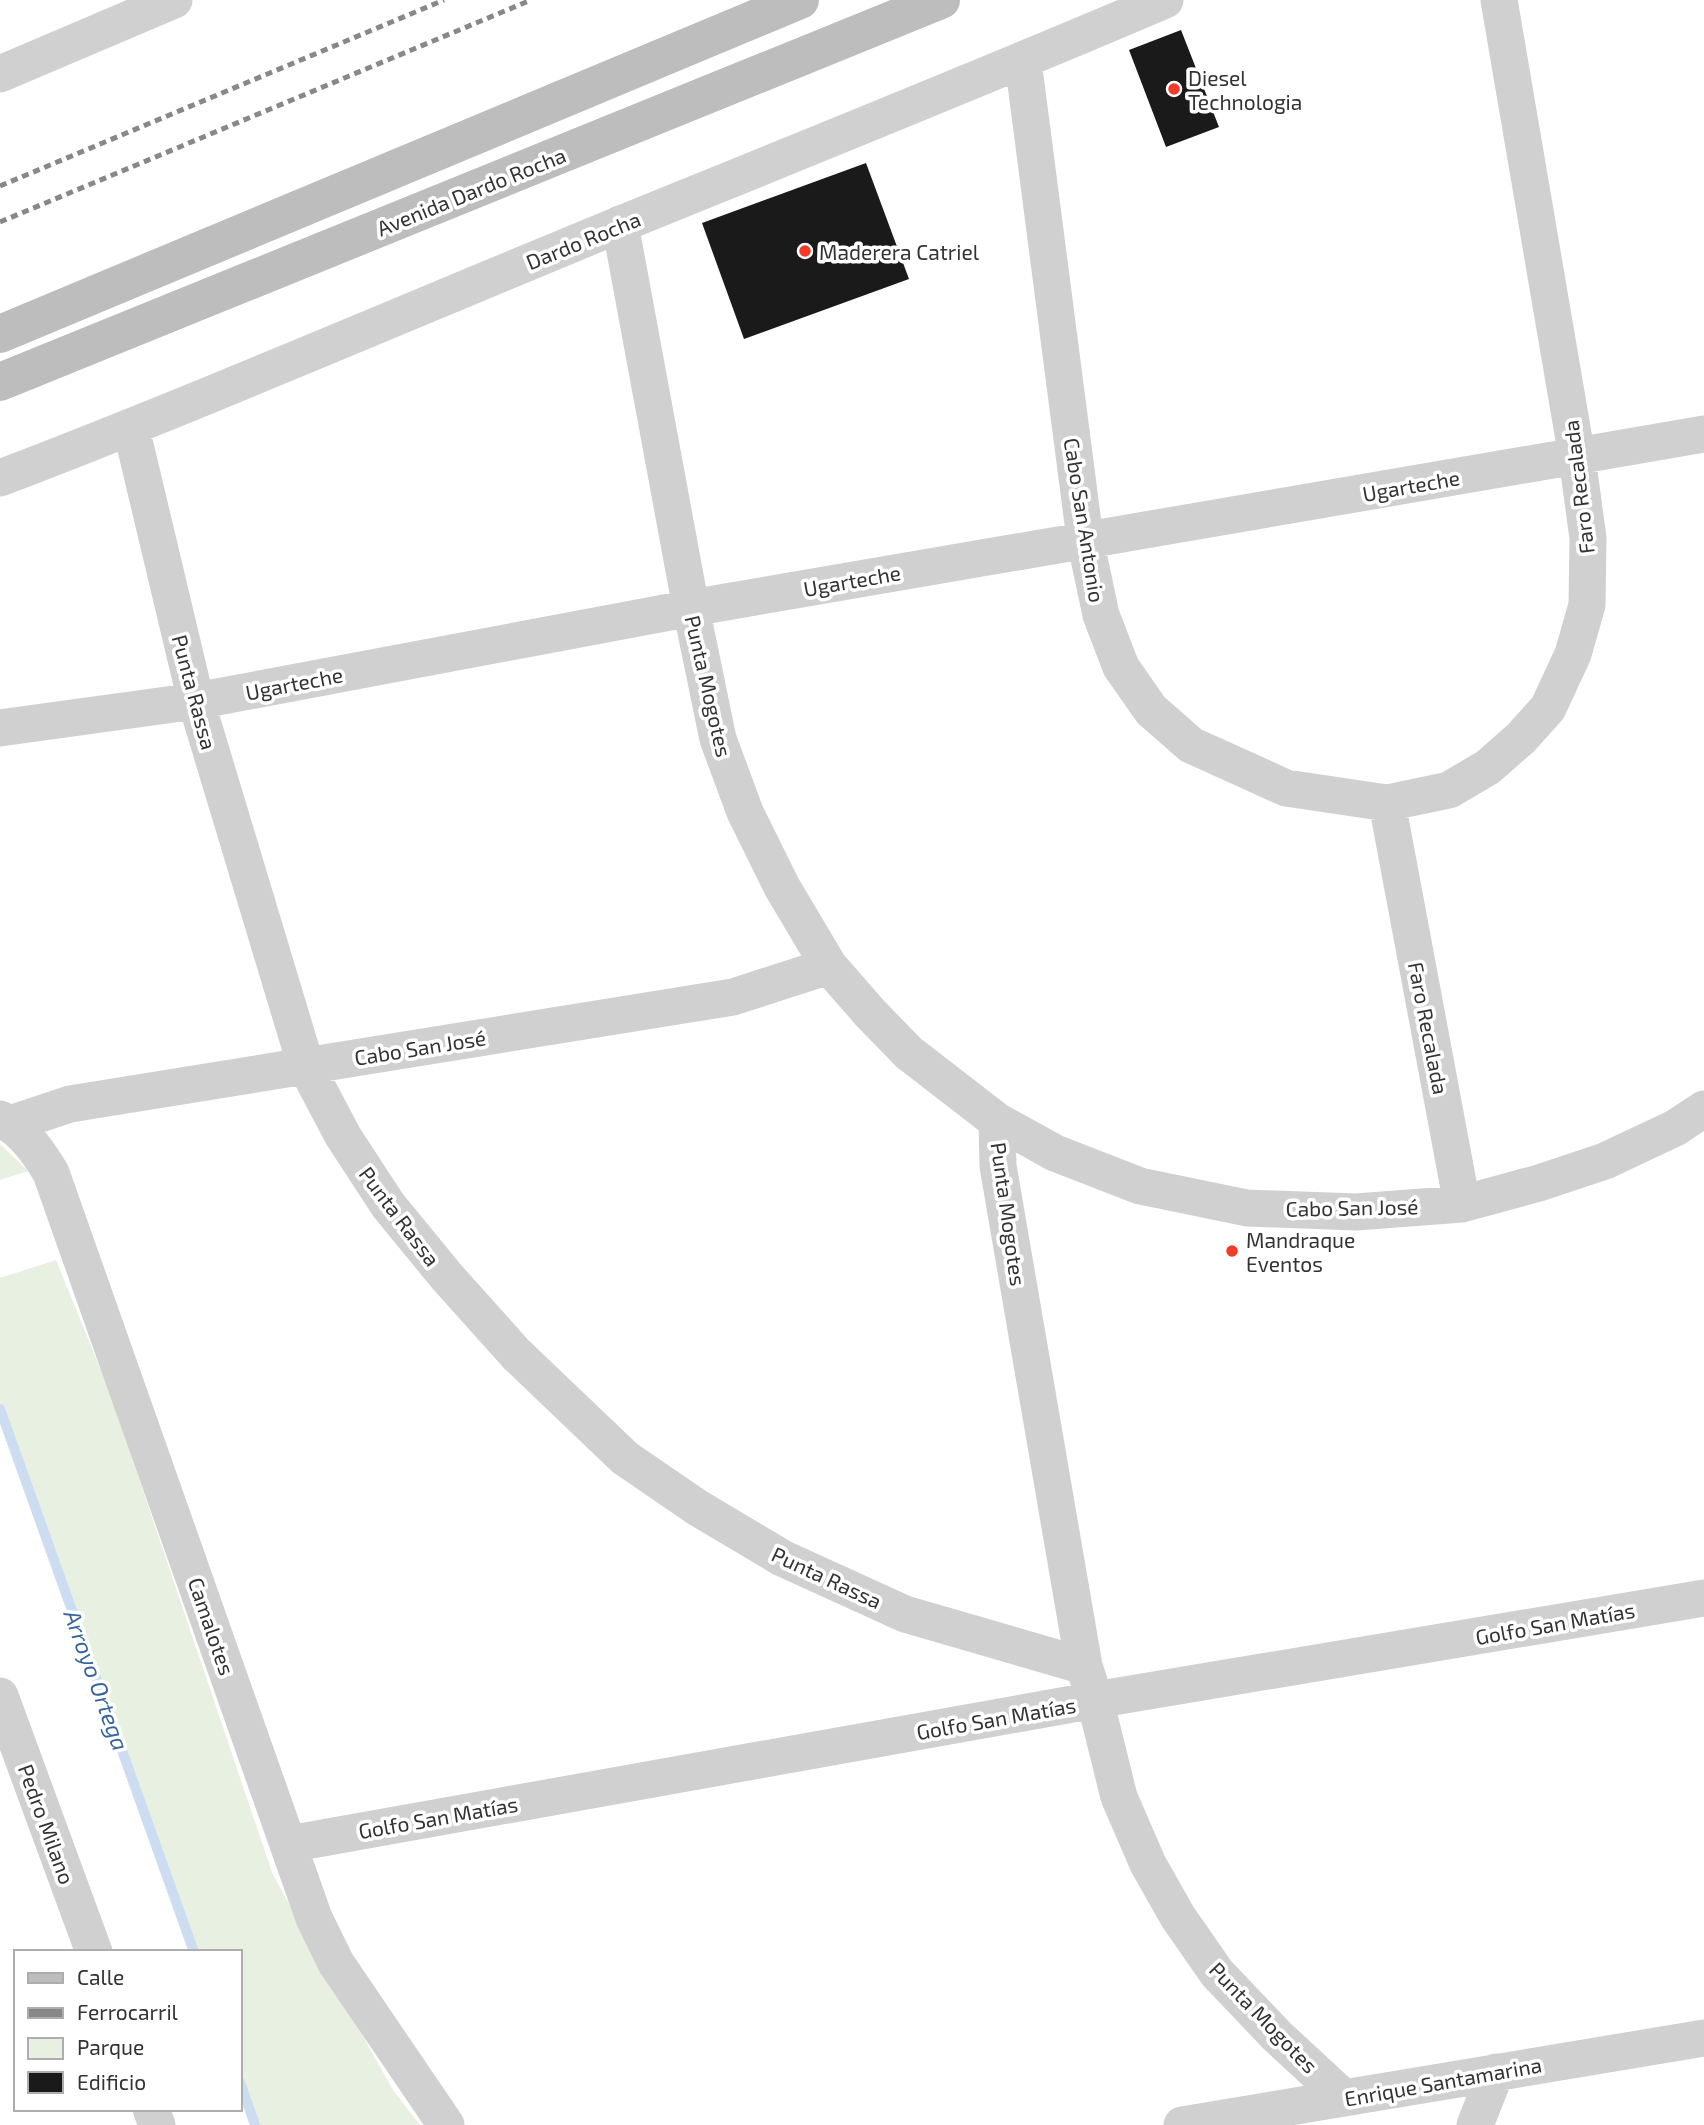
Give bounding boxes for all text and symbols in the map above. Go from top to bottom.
place label: Diesel Technologia [1188,65,1302,114]
marker: Diesel Technologia [1166,81,1182,97]
street label: Avenida Dardo Rocha [373,142,569,240]
street label: Dardo Rocha [522,206,644,274]
place label: Maderera Catriel [819,239,980,264]
marker: Maderera Catriel [797,243,813,259]
street label: Faro Recalada [1557,419,1599,555]
street label: Cabo San Antonio [1060,436,1110,604]
street label: Ugarteche [1360,464,1462,506]
street label: Ugarteche [801,559,903,601]
street label: Punta Mogotes [681,613,737,759]
street label: Punta Rassa [168,632,222,752]
street label: Ugarteche [243,661,345,705]
street label: Faro Recalada [1404,960,1454,1096]
street label: Cabo San José [352,1024,488,1070]
street label: Punta Mogotes [987,1141,1031,1287]
street label: Punta Rassa [354,1161,446,1271]
street label: Cabo San José [1285,1193,1419,1221]
place label: Mandraque Eventos [1246,1227,1355,1276]
marker: Mandraque Eventos [1224,1243,1240,1259]
street label: Punta Rassa [768,1541,886,1613]
street label: Camalotes [184,1574,240,1678]
street label: Golfo San Matías [1473,1597,1637,1649]
water label: Arroyo Ortega [58,1605,135,1754]
street label: Golfo San Matías [914,1692,1078,1744]
street label: Pedro Milano [14,1761,80,1887]
street label: Golfo San Matías [356,1791,520,1843]
legend [14,1950,242,2111]
street label: Punta Mogotes [1205,1956,1323,2078]
text: Calle [77,1964,124,1989]
text: Ferrocarril [77,1999,179,2024]
text: Parque [77,2034,144,2059]
street label: Enrique Santamarina [1342,2051,1544,2111]
text: Edificio [77,2069,146,2094]

